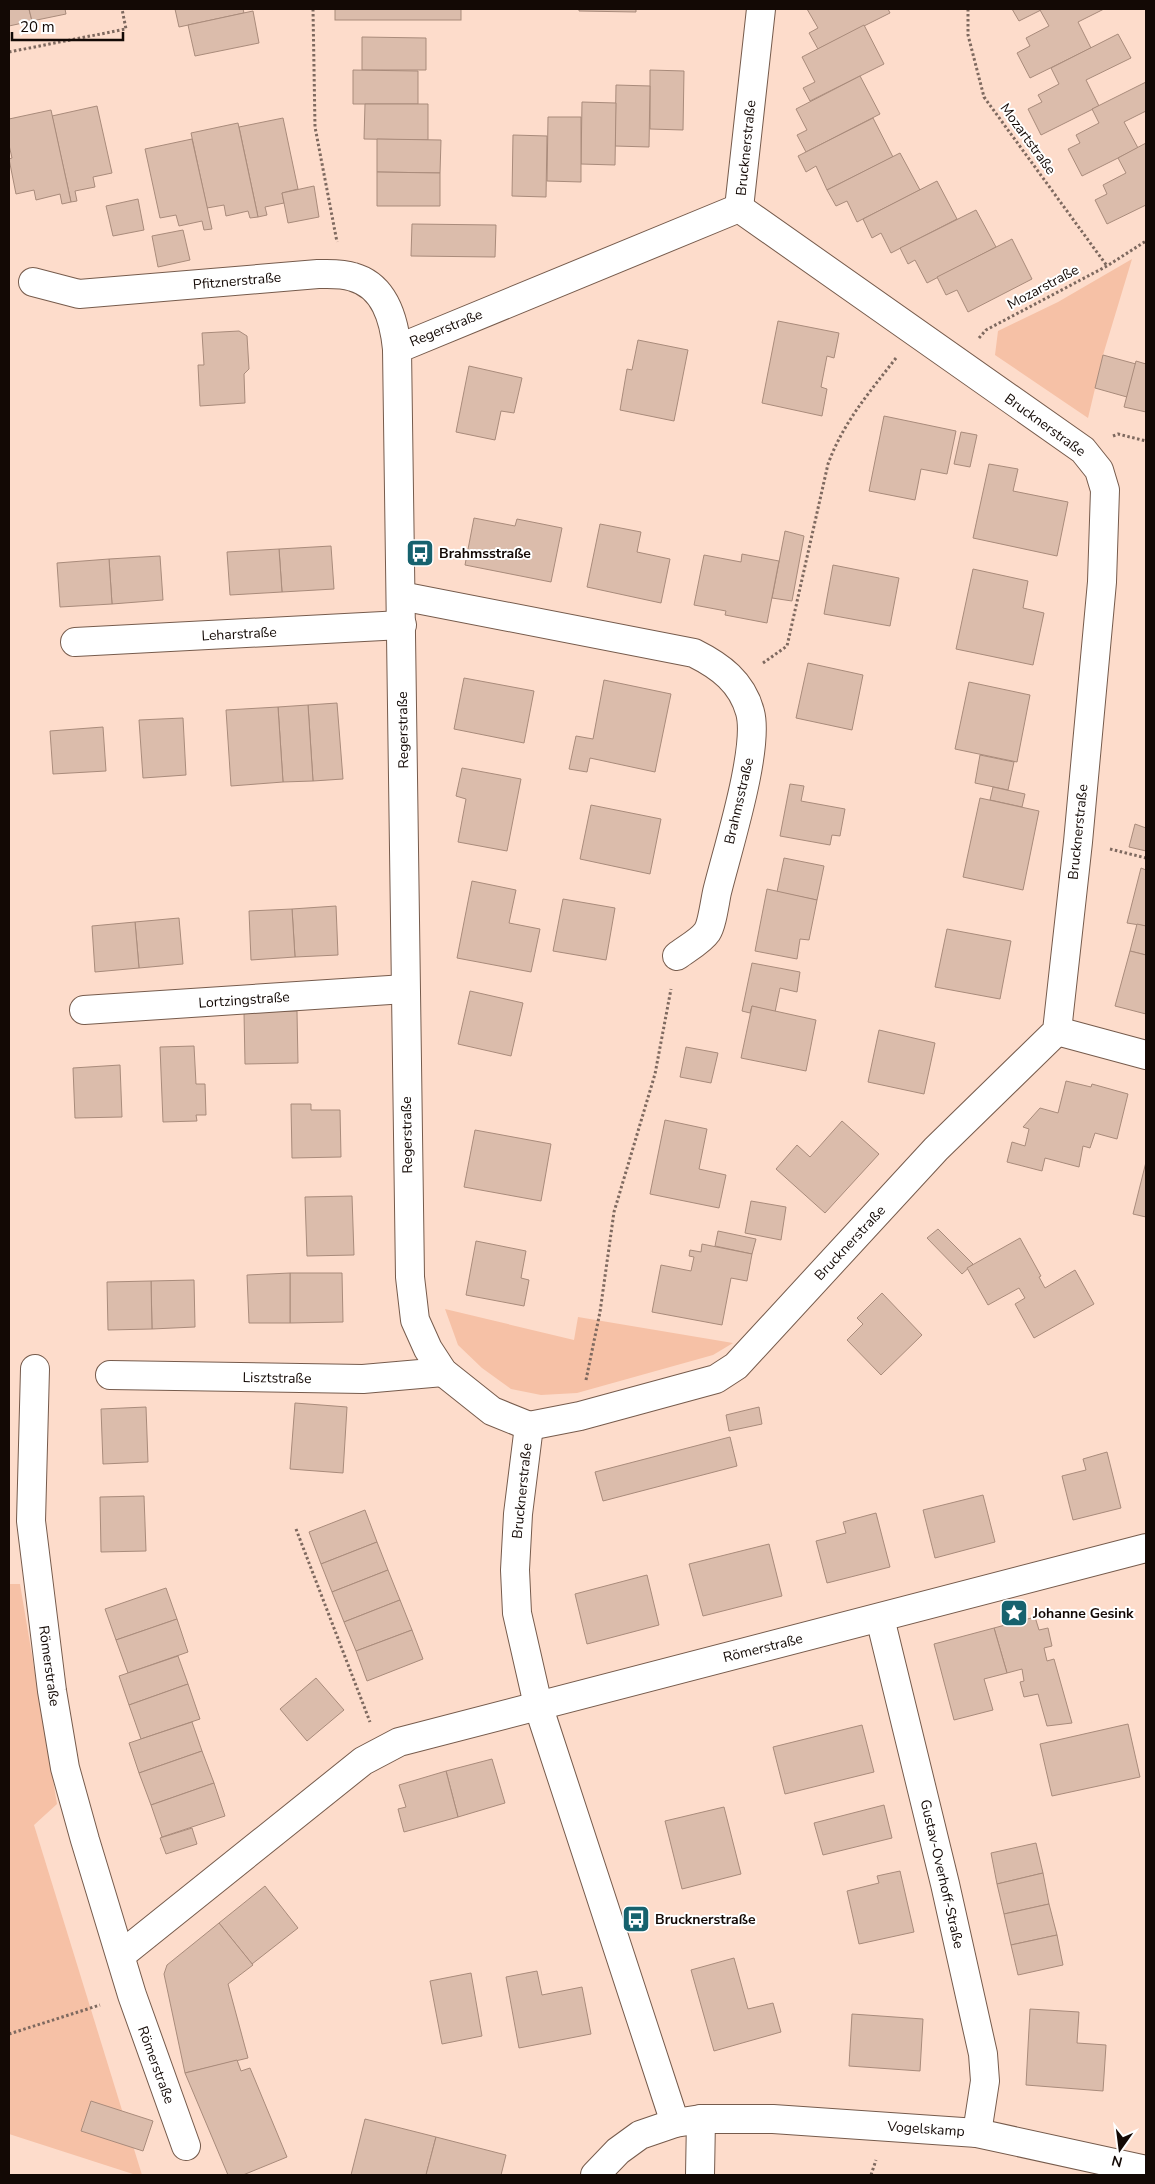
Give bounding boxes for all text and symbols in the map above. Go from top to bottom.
scale bar [12,10,124,42]
text: 20 m [20,17,55,37]
street label: Brucknerstraße [732,99,760,197]
street label: Mozartstraße [996,100,1060,178]
street label: Mozarstraße [1004,260,1082,314]
street label: Pfitznerstraße [192,268,282,294]
street label: Regerstraße [407,305,485,351]
street label: Brucknerstraße [1001,389,1089,461]
bus stop icon: Brahmsstraße [405,538,435,568]
place label: Brahmsstraße [439,544,531,563]
street label: Leharstraße [201,623,277,645]
street label: Regerstraße [393,691,413,769]
street label: Brahmsstraße [720,756,758,846]
street label: Brucknerstraße [1064,783,1092,881]
street label: Lortzingstraße [198,987,290,1013]
street label: Regerstraße [397,1096,417,1174]
street label: Brucknerstraße [810,1201,890,1285]
street label: Lisztstraße [242,1368,312,1388]
street label: Brucknerstraße [508,1442,536,1540]
place icon: Johanne Gesink [999,1598,1029,1628]
place label: Johanne Gesink [1032,1604,1134,1623]
street label: Römerstraße [34,1624,64,1708]
street label: Römerstraße [721,1629,805,1667]
street label: Gustav-Overhoff-Straße [916,1798,968,1950]
bus stop icon: Brucknerstraße [621,1904,651,1934]
place label: Brucknerstraße [655,1910,756,1929]
street label: Römerstraße [133,2024,179,2106]
street label: Vogelskamp [886,2117,965,2141]
north arrow [1095,2124,1145,2174]
text: N [1110,2151,1124,2172]

